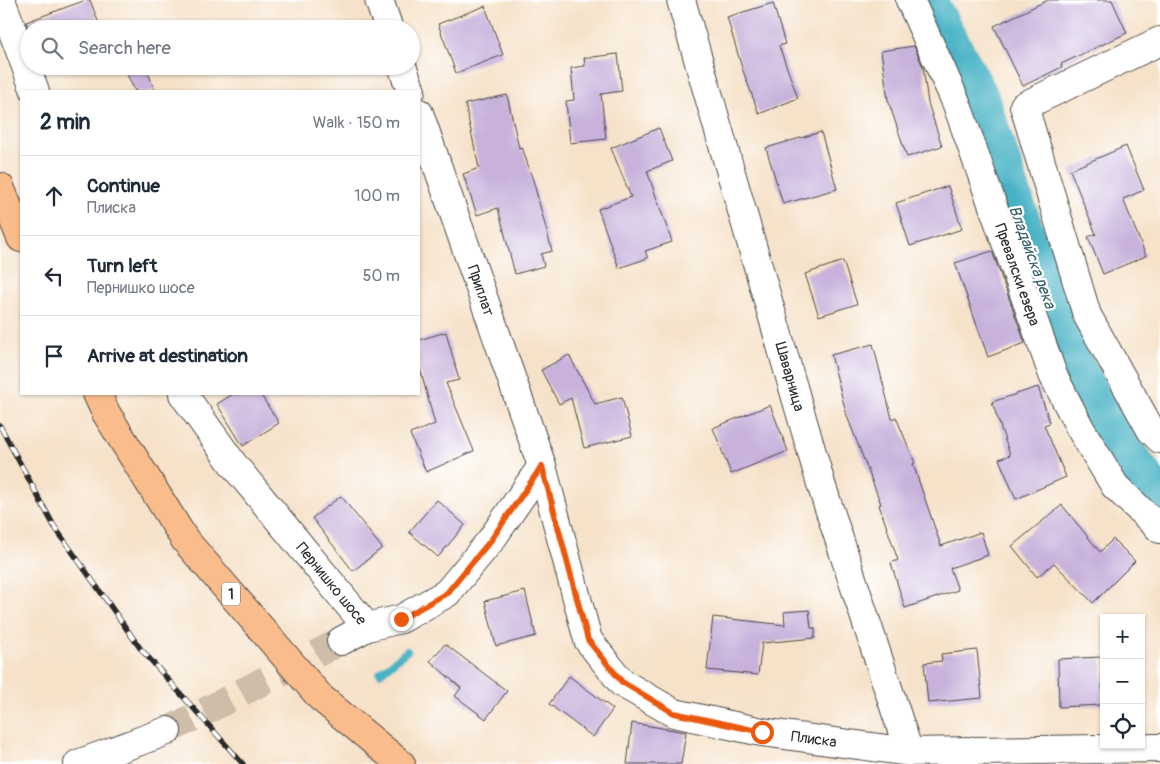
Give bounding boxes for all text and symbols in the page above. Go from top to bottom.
search box [20,20,420,75]
icon: search [38,34,66,62]
text: Search here [78,36,171,60]
text: 2 min [40,109,90,136]
text: Walk · 150 m [313,113,400,133]
text: Continue [87,174,160,198]
icon: ahead [40,182,68,210]
text: 100 m [354,186,400,206]
text: Плиска [87,198,136,218]
water label: Владайска река [1004,203,1060,313]
street label: Превалски езера [990,221,1044,328]
text: Turn left [87,254,157,278]
icon: left [40,262,68,290]
street label: Приплат [463,262,499,319]
text: 50 m [363,266,400,286]
text: Пернишко шосе [87,278,195,298]
street label: Шаварница [771,340,809,413]
icon: arrive [40,342,68,370]
text: Arrive at destination [87,344,248,368]
street label: Пернишко шосе [292,539,371,629]
road number: 1 [222,582,240,606]
route end [390,608,413,631]
map controls [1100,614,1145,749]
button: + [1100,614,1145,659]
button: − [1100,659,1145,704]
button: locate [1100,704,1145,749]
route start [751,721,774,744]
street label: Плиска [790,727,838,752]

